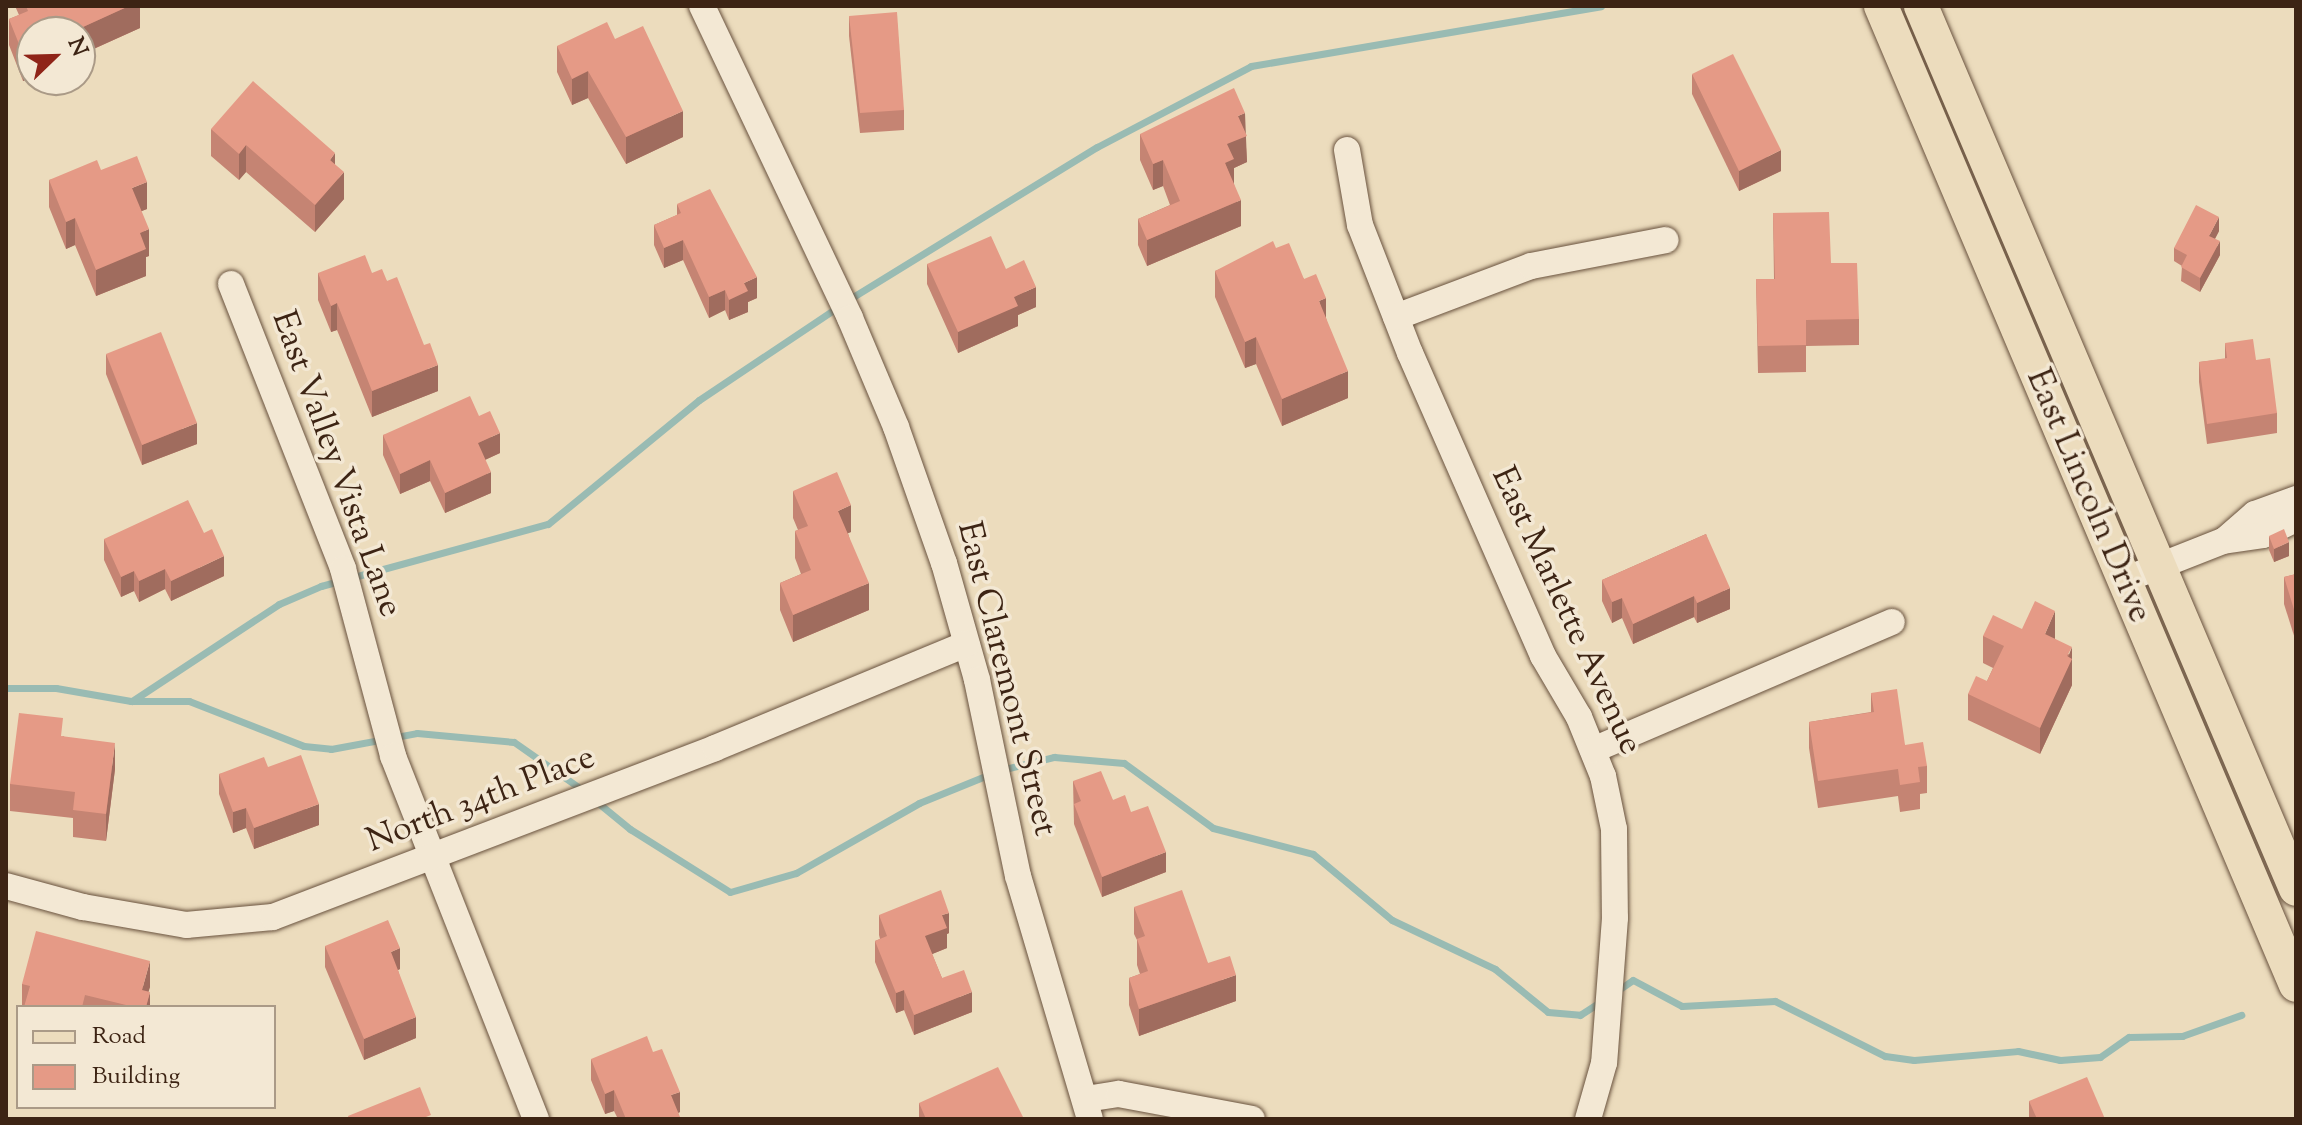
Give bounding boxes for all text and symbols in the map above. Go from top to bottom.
north arrow [16,16,96,96]
text: N [58,33,94,62]
street label: East Valley Vista Lane [262,306,410,622]
street label: East Lincoln Drive [2016,363,2160,629]
street label: East Marlette Avenue [1482,461,1650,761]
street label: East Claremont Street [947,518,1065,840]
street label: North 34th Place [361,738,601,862]
legend [16,1005,276,1109]
text: Road [92,1020,146,1054]
text: Building [92,1060,180,1094]

